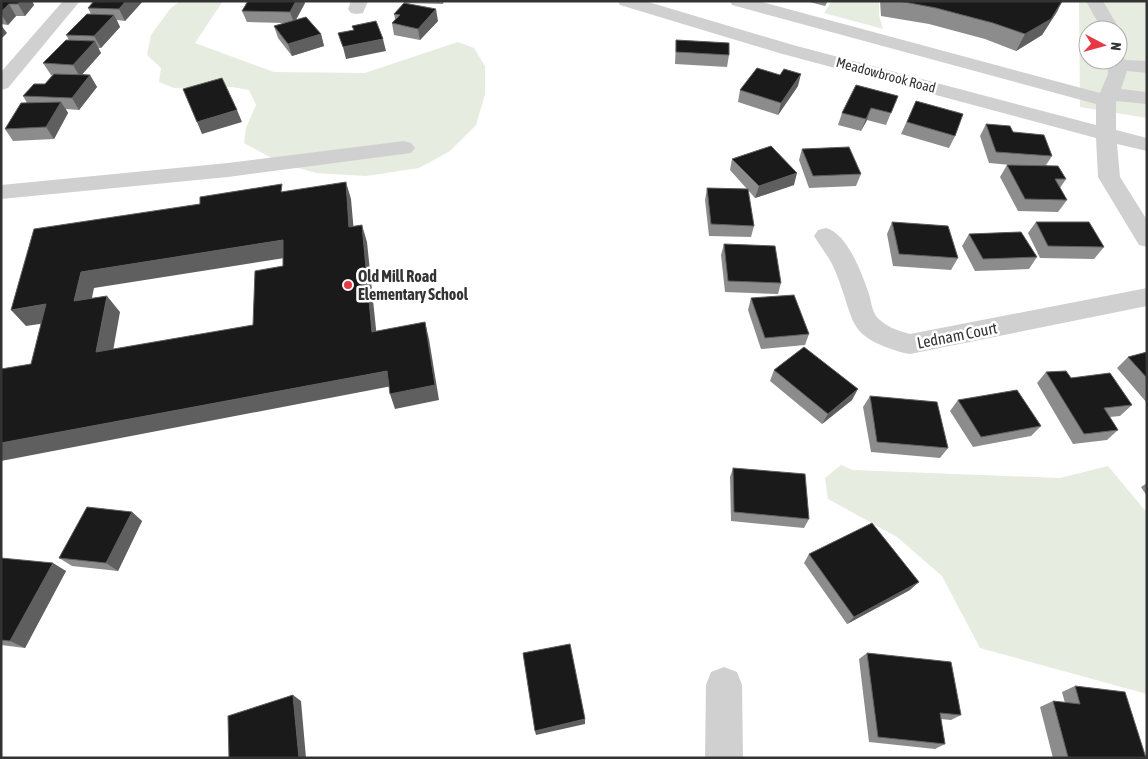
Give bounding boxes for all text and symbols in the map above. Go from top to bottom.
north arrow [1078,20,1128,70]
text: N [1108,41,1124,51]
street label: Meadowbrook Road [834,54,938,96]
place label: Old Mill Road Elementary School [358,267,469,303]
marker: Old Mill Road Elementary School [342,279,354,291]
street label: Lednam Court [915,318,999,352]

